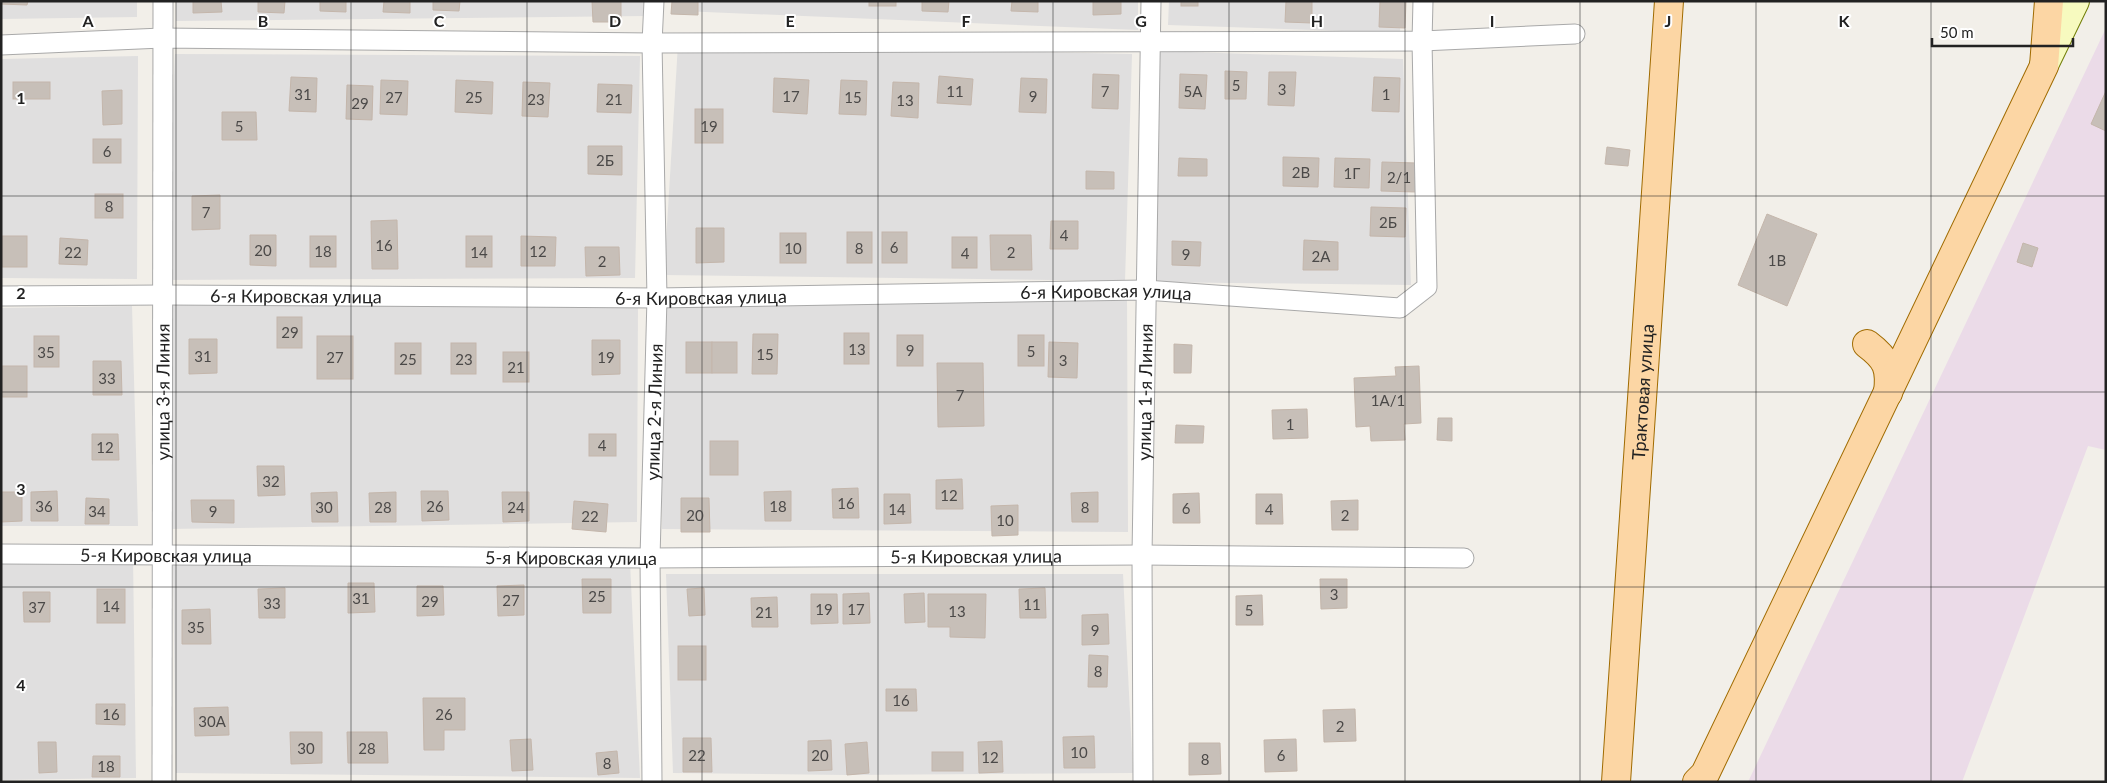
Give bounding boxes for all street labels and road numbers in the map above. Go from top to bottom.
street label: 6-я Кировская улица [1020,279,1192,304]
street label: 6-я Кировская улица [210,284,382,307]
street label: 6-я Кировская улица [615,285,787,309]
street label: улица 3-я Линия [151,323,174,461]
street label: улица 1-я Линия [1133,323,1157,461]
street label: Трактовая улица [1627,323,1658,461]
street label: улица 2-я Линия [641,343,667,481]
street label: 5-я Кировская улица [80,543,252,567]
street label: 5-я Кировская улица [890,544,1062,568]
street label: 5-я Кировская улица [485,546,657,569]

